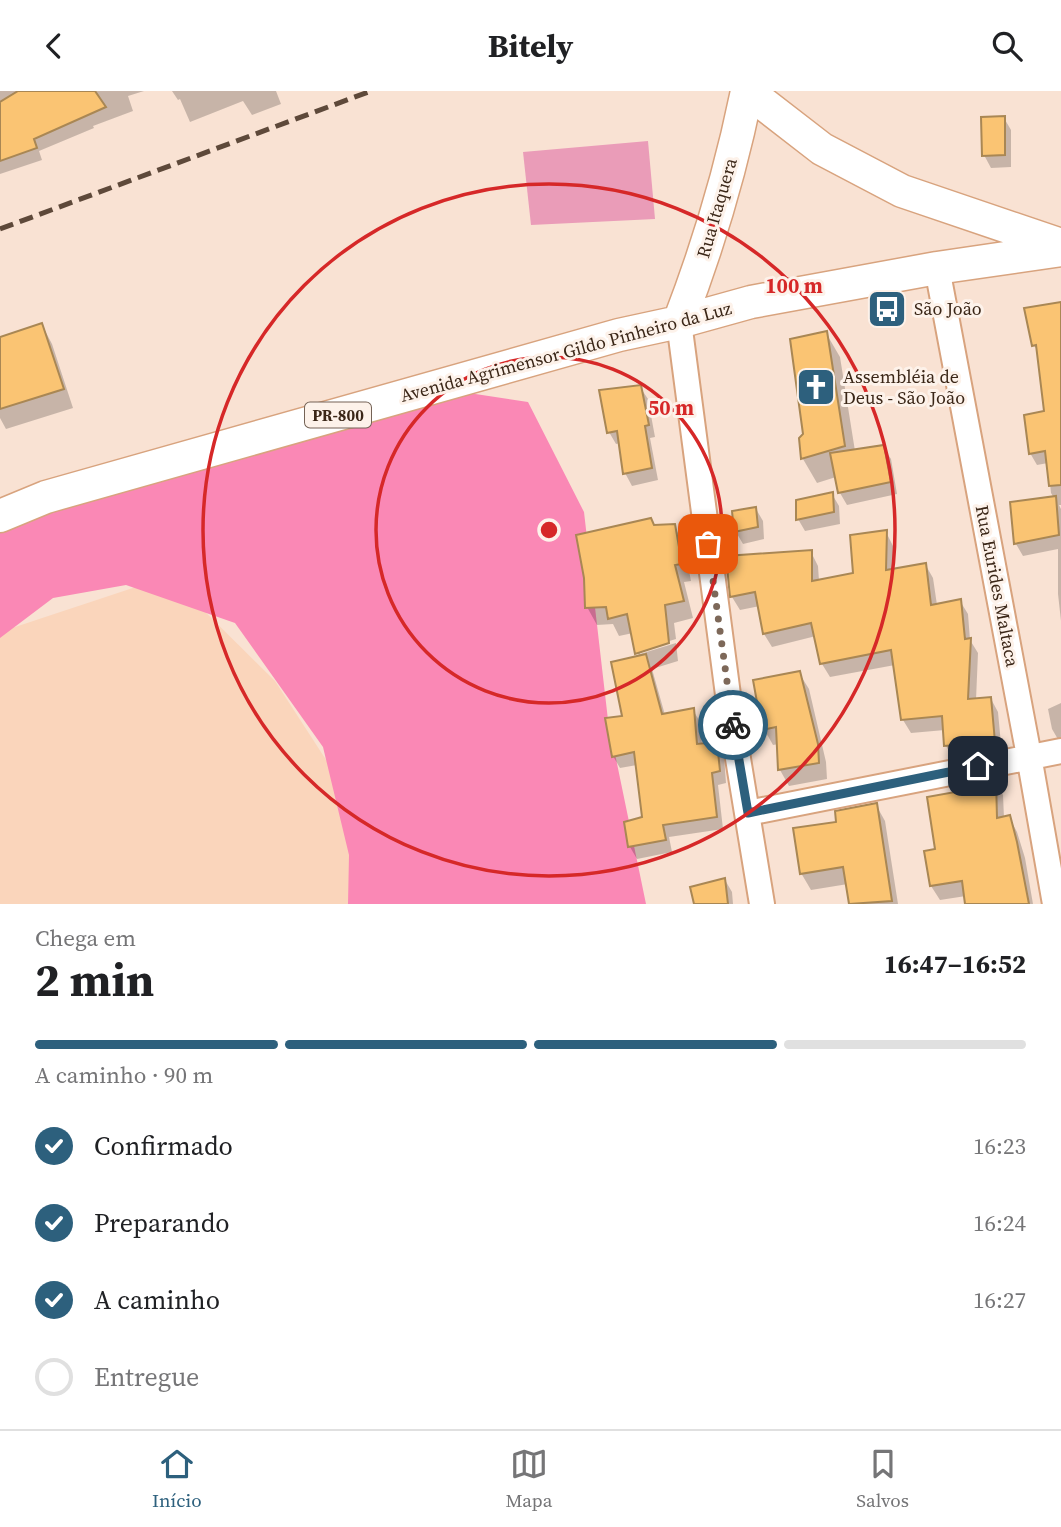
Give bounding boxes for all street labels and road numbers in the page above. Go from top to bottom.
street label: Rua Itaquera [690,154,743,261]
street label: Avenida Agrimensor Gildo Pinheiro da Luz [397,295,734,408]
road number: PR-800 [305,403,371,427]
street label: Rua Eurides Maltaca [970,503,1026,670]

